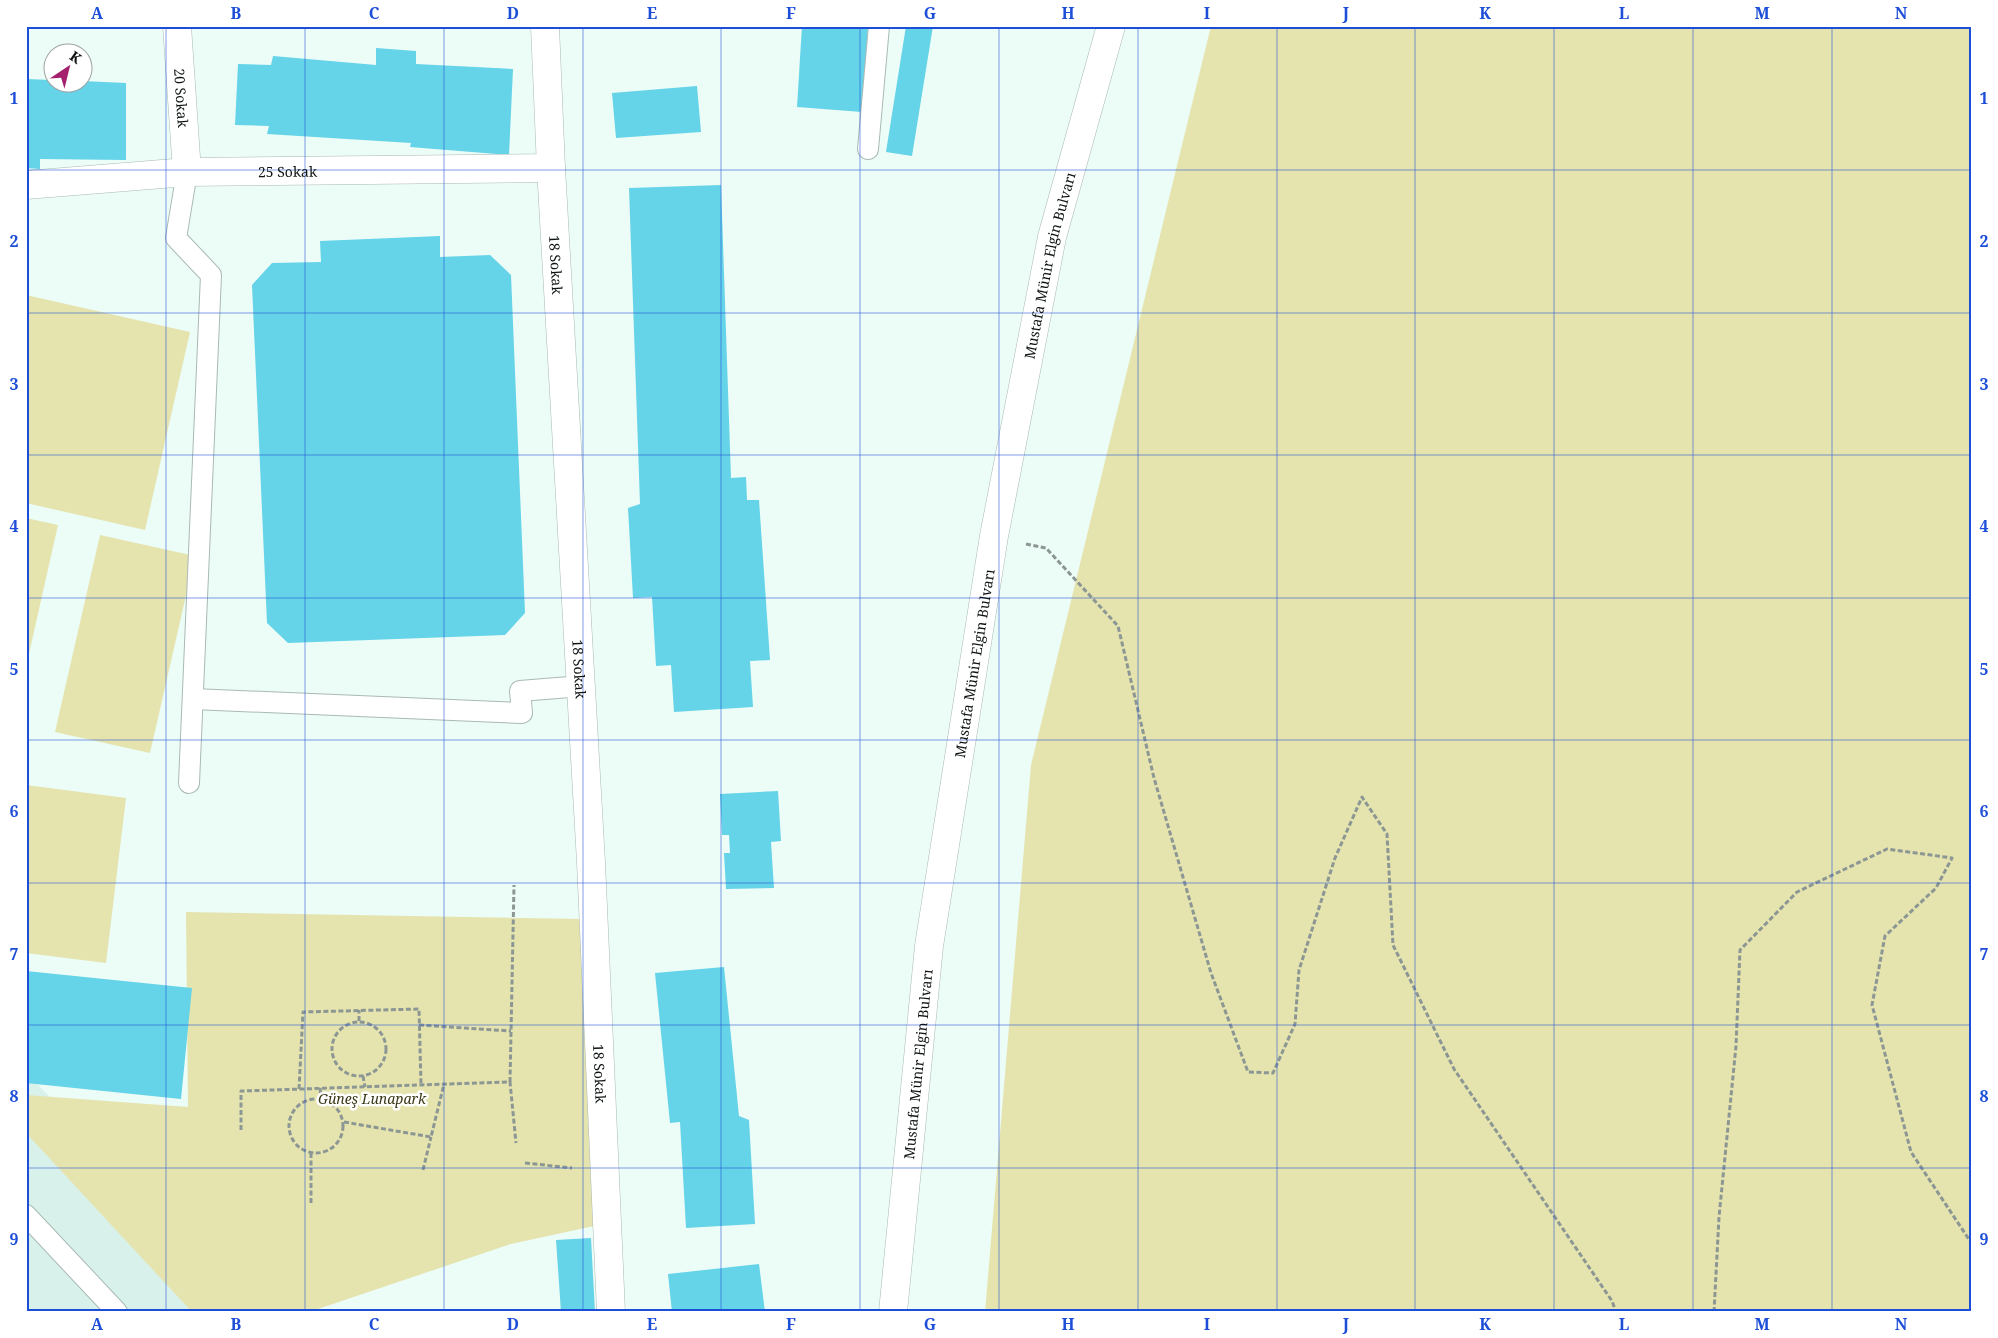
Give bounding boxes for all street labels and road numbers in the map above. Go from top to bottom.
street label: 20 Sokak [170,68,193,129]
street label: 25 Sokak [258,161,318,181]
street label: Mustafa Münir Elgin Bulvarı [1019,169,1079,360]
street label: 18 Sokak [545,235,568,296]
street label: Mustafa Münir Elgin Bulvarı [949,567,998,759]
street label: 18 Sokak [569,639,591,700]
street label: Mustafa Münir Elgin Bulvarı [899,968,936,1160]
street label: 18 Sokak [590,1043,611,1104]

